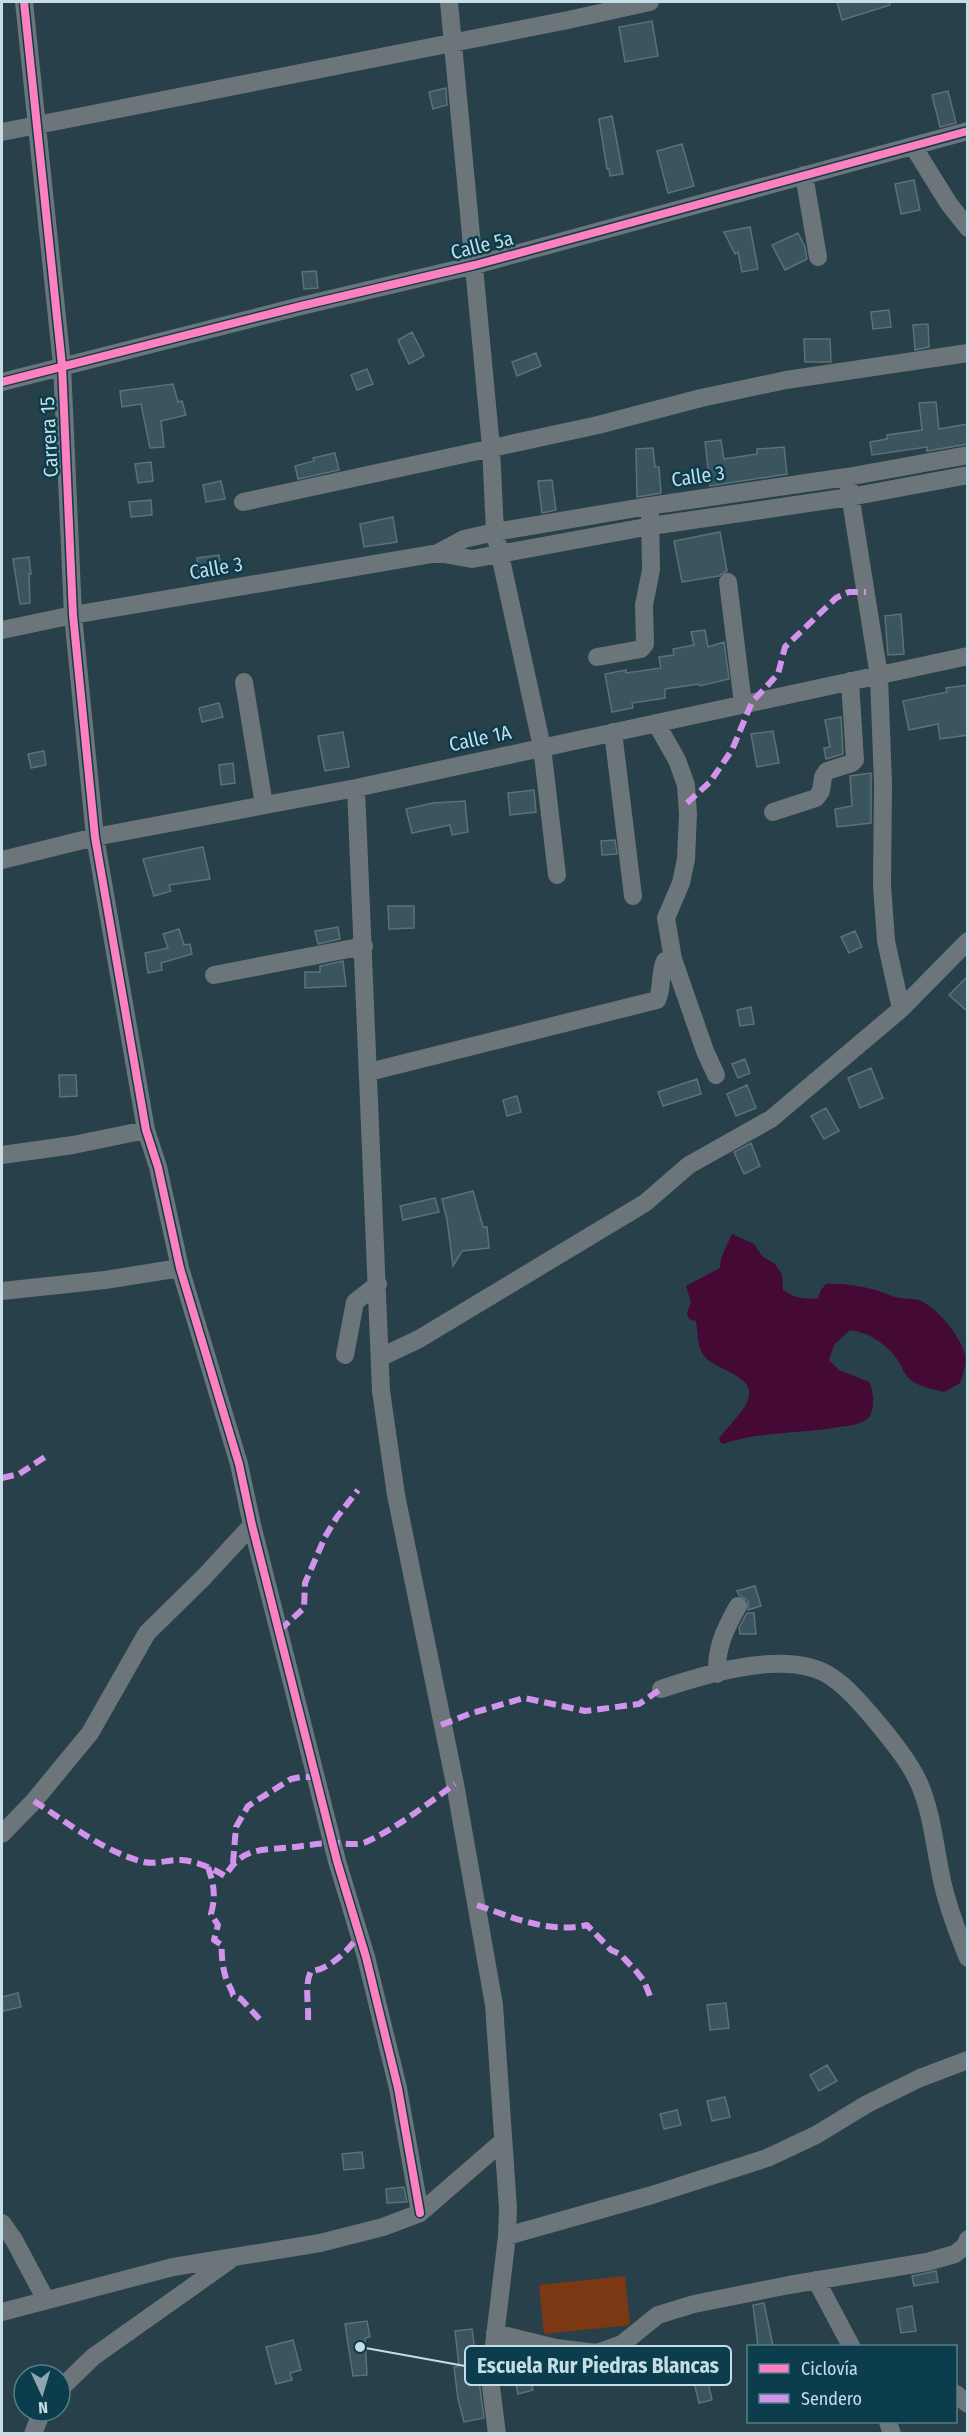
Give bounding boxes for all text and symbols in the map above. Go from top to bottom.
street label: Calle 5a [448,226,516,264]
street label: Carrera 15 [35,396,63,478]
street label: Calle 3 [670,460,726,492]
street label: Calle 3 [188,552,244,584]
street label: Calle 1A [447,720,514,756]
legend [747,2345,957,2423]
callout: Escuela Rur Piedras Blancas [465,2346,731,2385]
text: Escuela Rur Piedras Blancas [477,2353,719,2379]
text: Ciclovía [801,2358,858,2380]
north arrow [12,2363,72,2423]
text: Sendero [801,2388,862,2410]
text: N [38,2398,48,2417]

